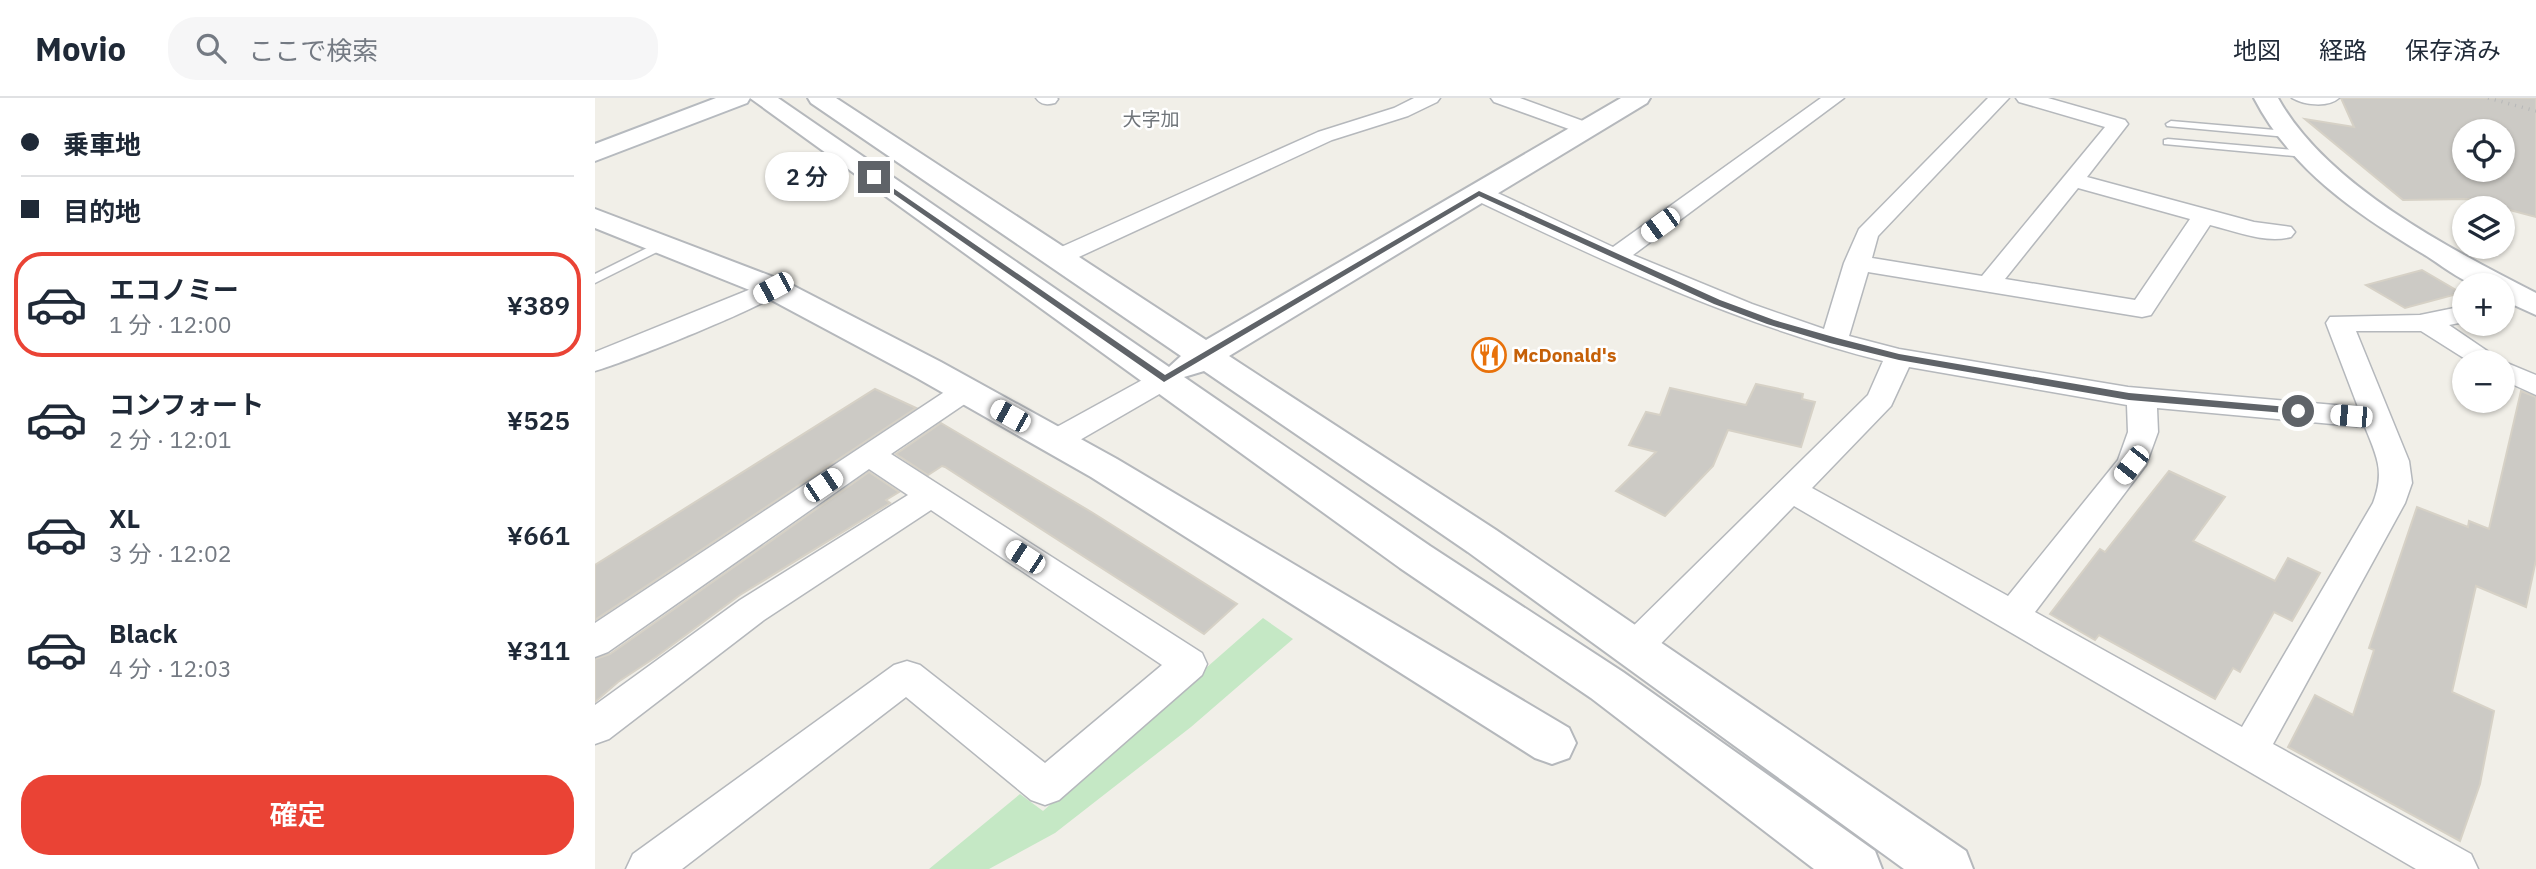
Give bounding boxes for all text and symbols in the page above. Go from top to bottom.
search box [168,17,658,80]
text: Movio [35,27,126,70]
icon: search [192,29,230,67]
text: ここで検索 [248,33,378,67]
text: 地図 [2233,34,2281,66]
text: 経路 [2319,34,2367,66]
text: 保存済み [2405,34,2501,66]
district label: 大字加 [1122,107,1180,131]
map controls [2452,119,2515,413]
button: locate [2452,119,2515,182]
text: 乗車地 [63,127,141,161]
callout: 2 分 [765,153,849,202]
text: 2 分 [786,161,828,191]
route end [858,161,890,193]
text: 目的地 [63,194,141,228]
button: layers [2452,196,2515,259]
car [1637,204,1684,246]
car [750,269,797,307]
text: エコノミー [109,272,239,306]
icon: car [25,273,88,336]
button: + [2452,273,2515,336]
text: ¥389 [507,288,570,322]
text: 1 分 · 12:00 [109,309,232,339]
restaurant icon: McDonald's [1470,336,1508,374]
place label: McDonald's [1513,343,1616,367]
button: − [2452,350,2515,413]
text: コンフォート [109,387,264,421]
icon: car [25,388,88,451]
route start [2282,395,2314,427]
car [987,397,1034,435]
text: ¥525 [507,403,570,437]
car [2330,404,2373,428]
text: 2 分 · 12:01 [109,424,232,454]
car [2110,442,2153,488]
car [800,465,847,505]
text: XL [109,501,140,535]
icon: car [25,503,88,566]
text: ¥661 [507,518,570,552]
car [1002,537,1049,577]
text: 3 分 · 12:02 [109,538,232,568]
text: Black [109,616,177,650]
icon: car [25,618,88,681]
text: ¥311 [507,633,570,667]
text: 4 分 · 12:03 [109,653,232,683]
button: 確定 [21,775,574,855]

